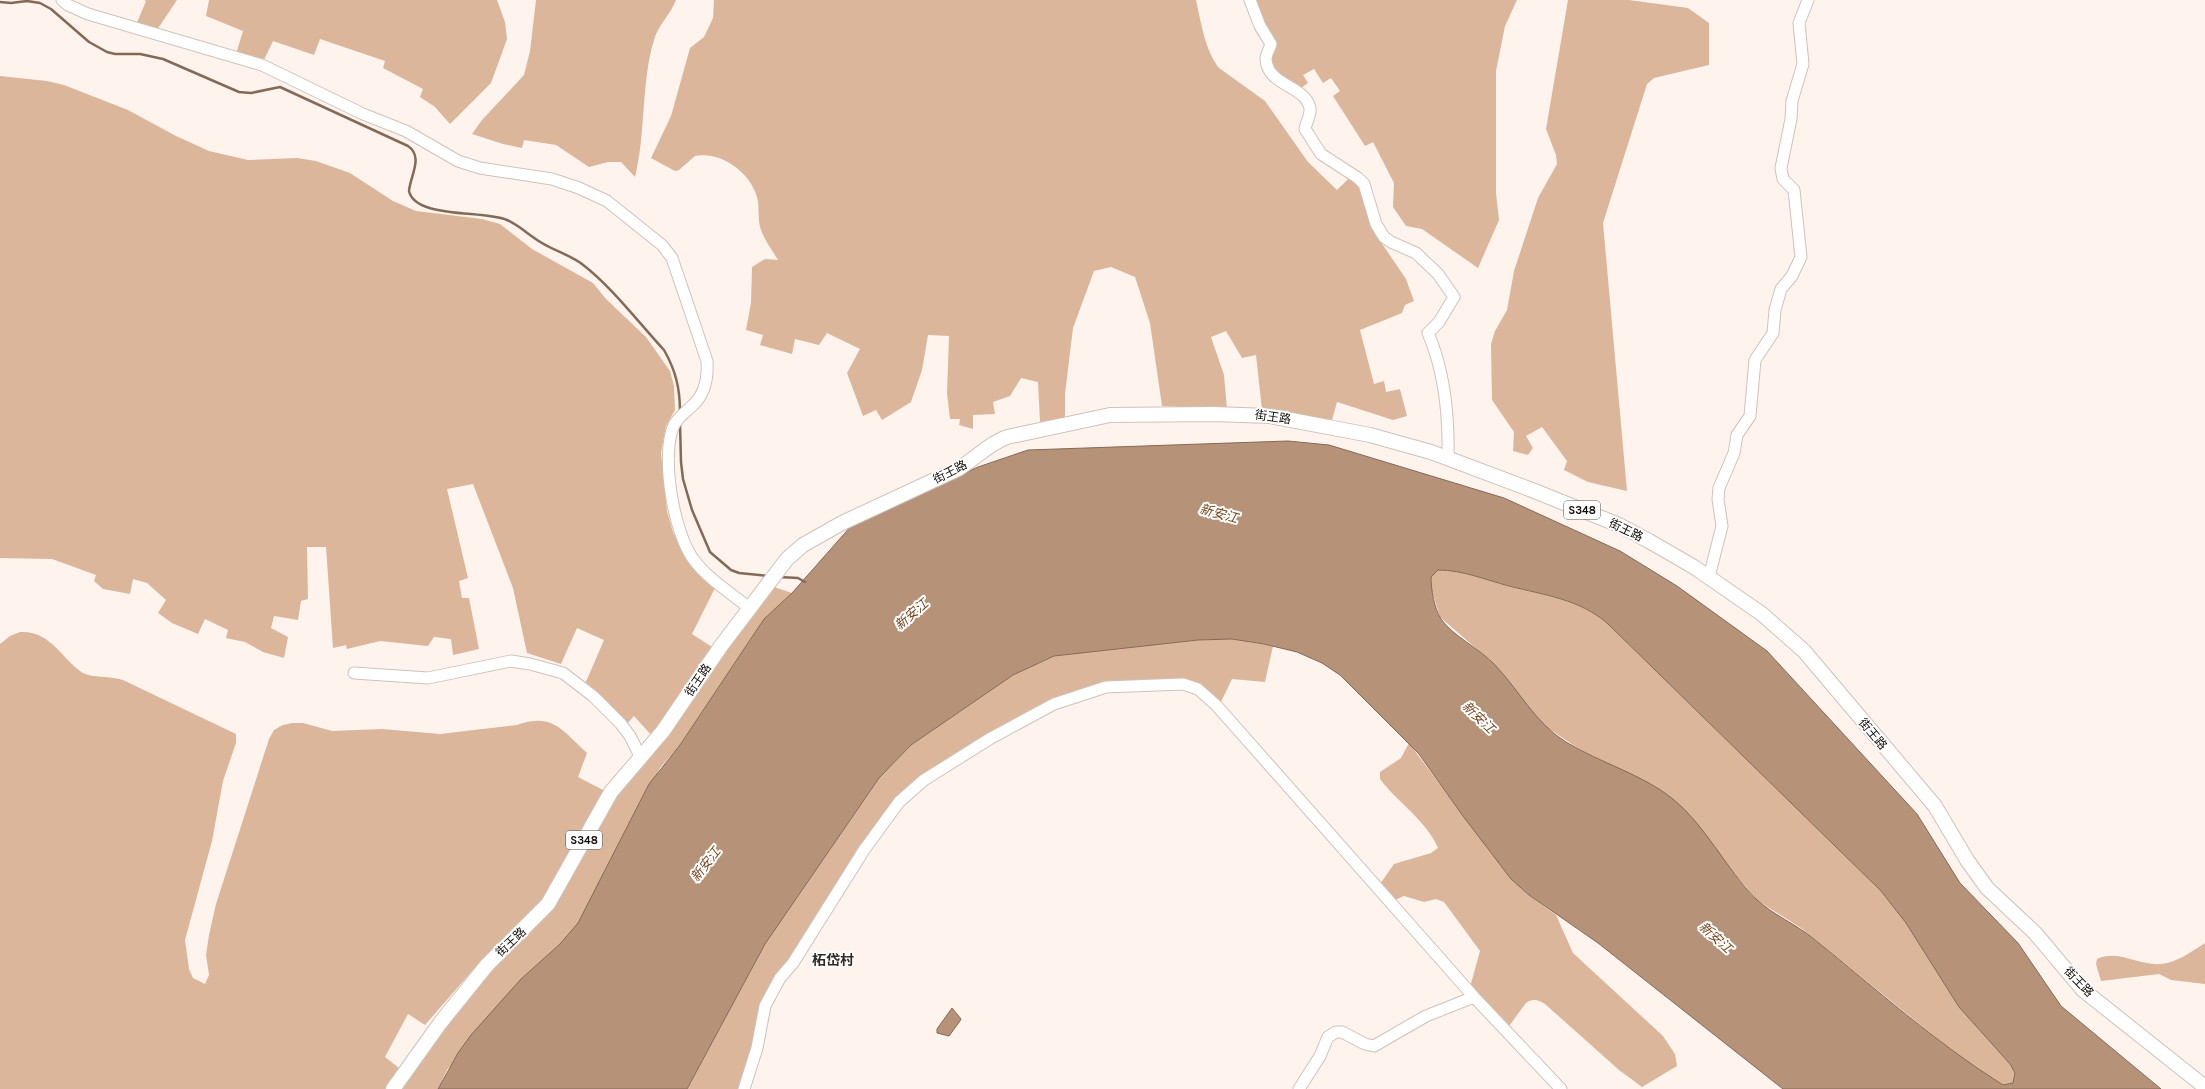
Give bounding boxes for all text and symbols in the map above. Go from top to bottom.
street label: 街王路 [1254,408,1292,426]
street label: 街王路 [931,458,969,486]
water label: 新安江 [1198,501,1242,526]
road number: S348 [1564,501,1600,519]
street label: 街王路 [1607,516,1645,544]
water label: 新安江 [892,595,932,633]
street label: 街王路 [682,661,714,699]
water label: 新安江 [1459,698,1499,738]
street label: 街王路 [1856,716,1890,752]
road number: S348 [566,831,602,849]
water label: 新安江 [687,843,725,884]
water label: 新安江 [1696,919,1737,957]
street label: 街王路 [493,925,529,959]
district label: 柘岱村 [812,952,854,969]
street label: 街王路 [2061,964,2097,1000]

